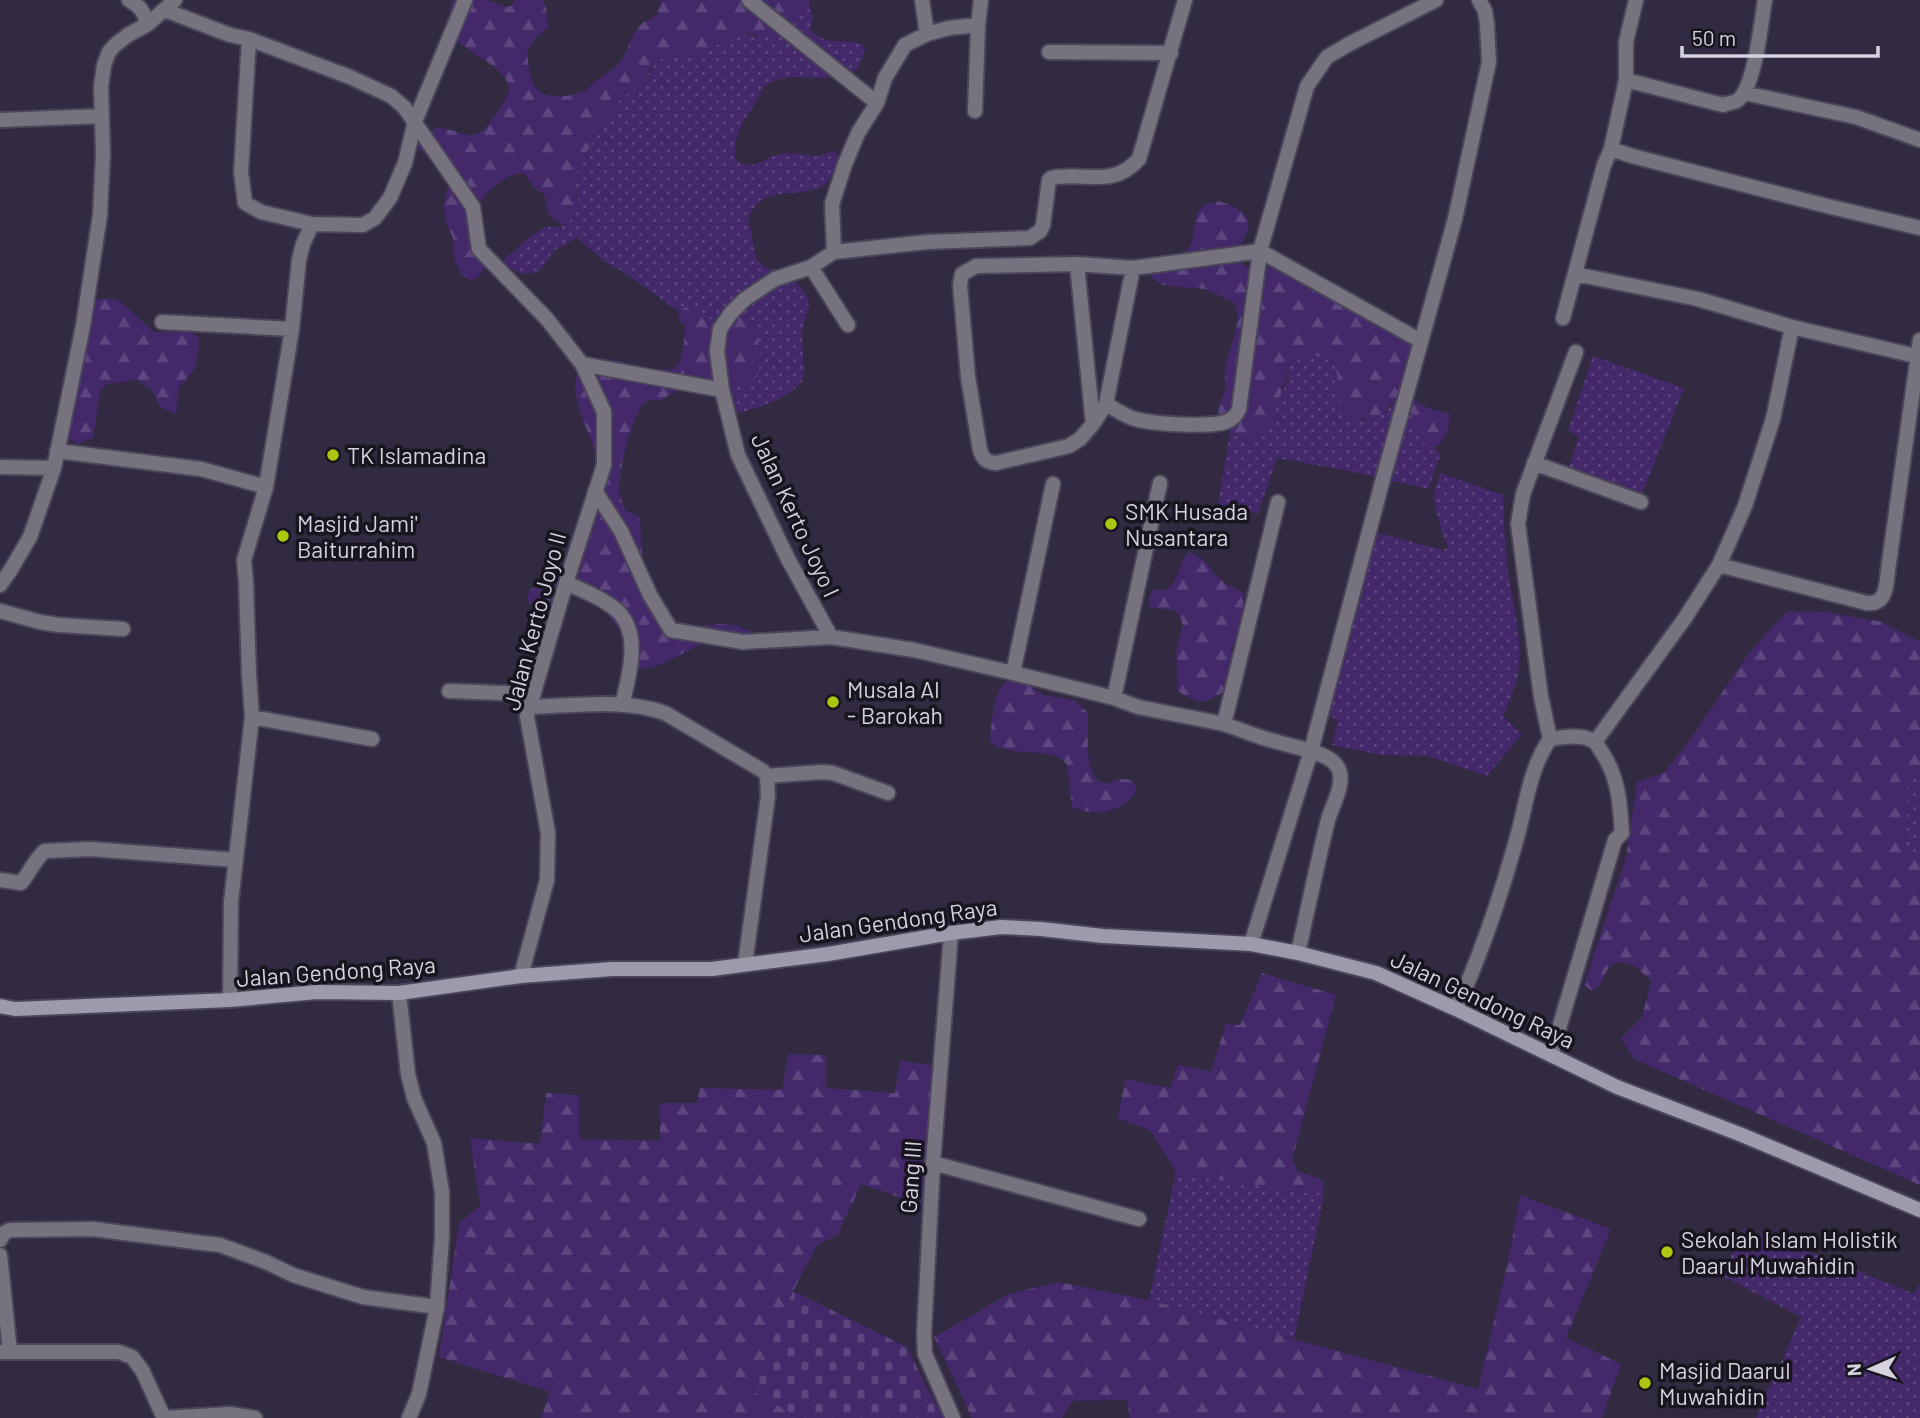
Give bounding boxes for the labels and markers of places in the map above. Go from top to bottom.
place label: TK Islamadina [347,441,486,469]
marker: TK Islamadina [325,447,341,463]
place label: SMK Husada Nusantara [1125,497,1248,551]
place label: Masjid Jami' Baiturrahim [297,509,418,563]
marker: SMK Husada Nusantara [1103,516,1119,532]
marker: Masjid Jami' Baiturrahim [275,528,291,544]
place label: Musala Al - Barokah [847,675,943,729]
marker: Musala Al - Barokah [825,694,841,710]
place label: Sekolah Islam Holistik Daarul Muwahidin [1681,1225,1898,1279]
marker: Sekolah Islam Holistik Daarul Muwahidin [1659,1244,1675,1260]
place label: Masjid Daarul Muwahidin [1659,1356,1791,1410]
marker: Masjid Daarul Muwahidin [1637,1375,1653,1391]

